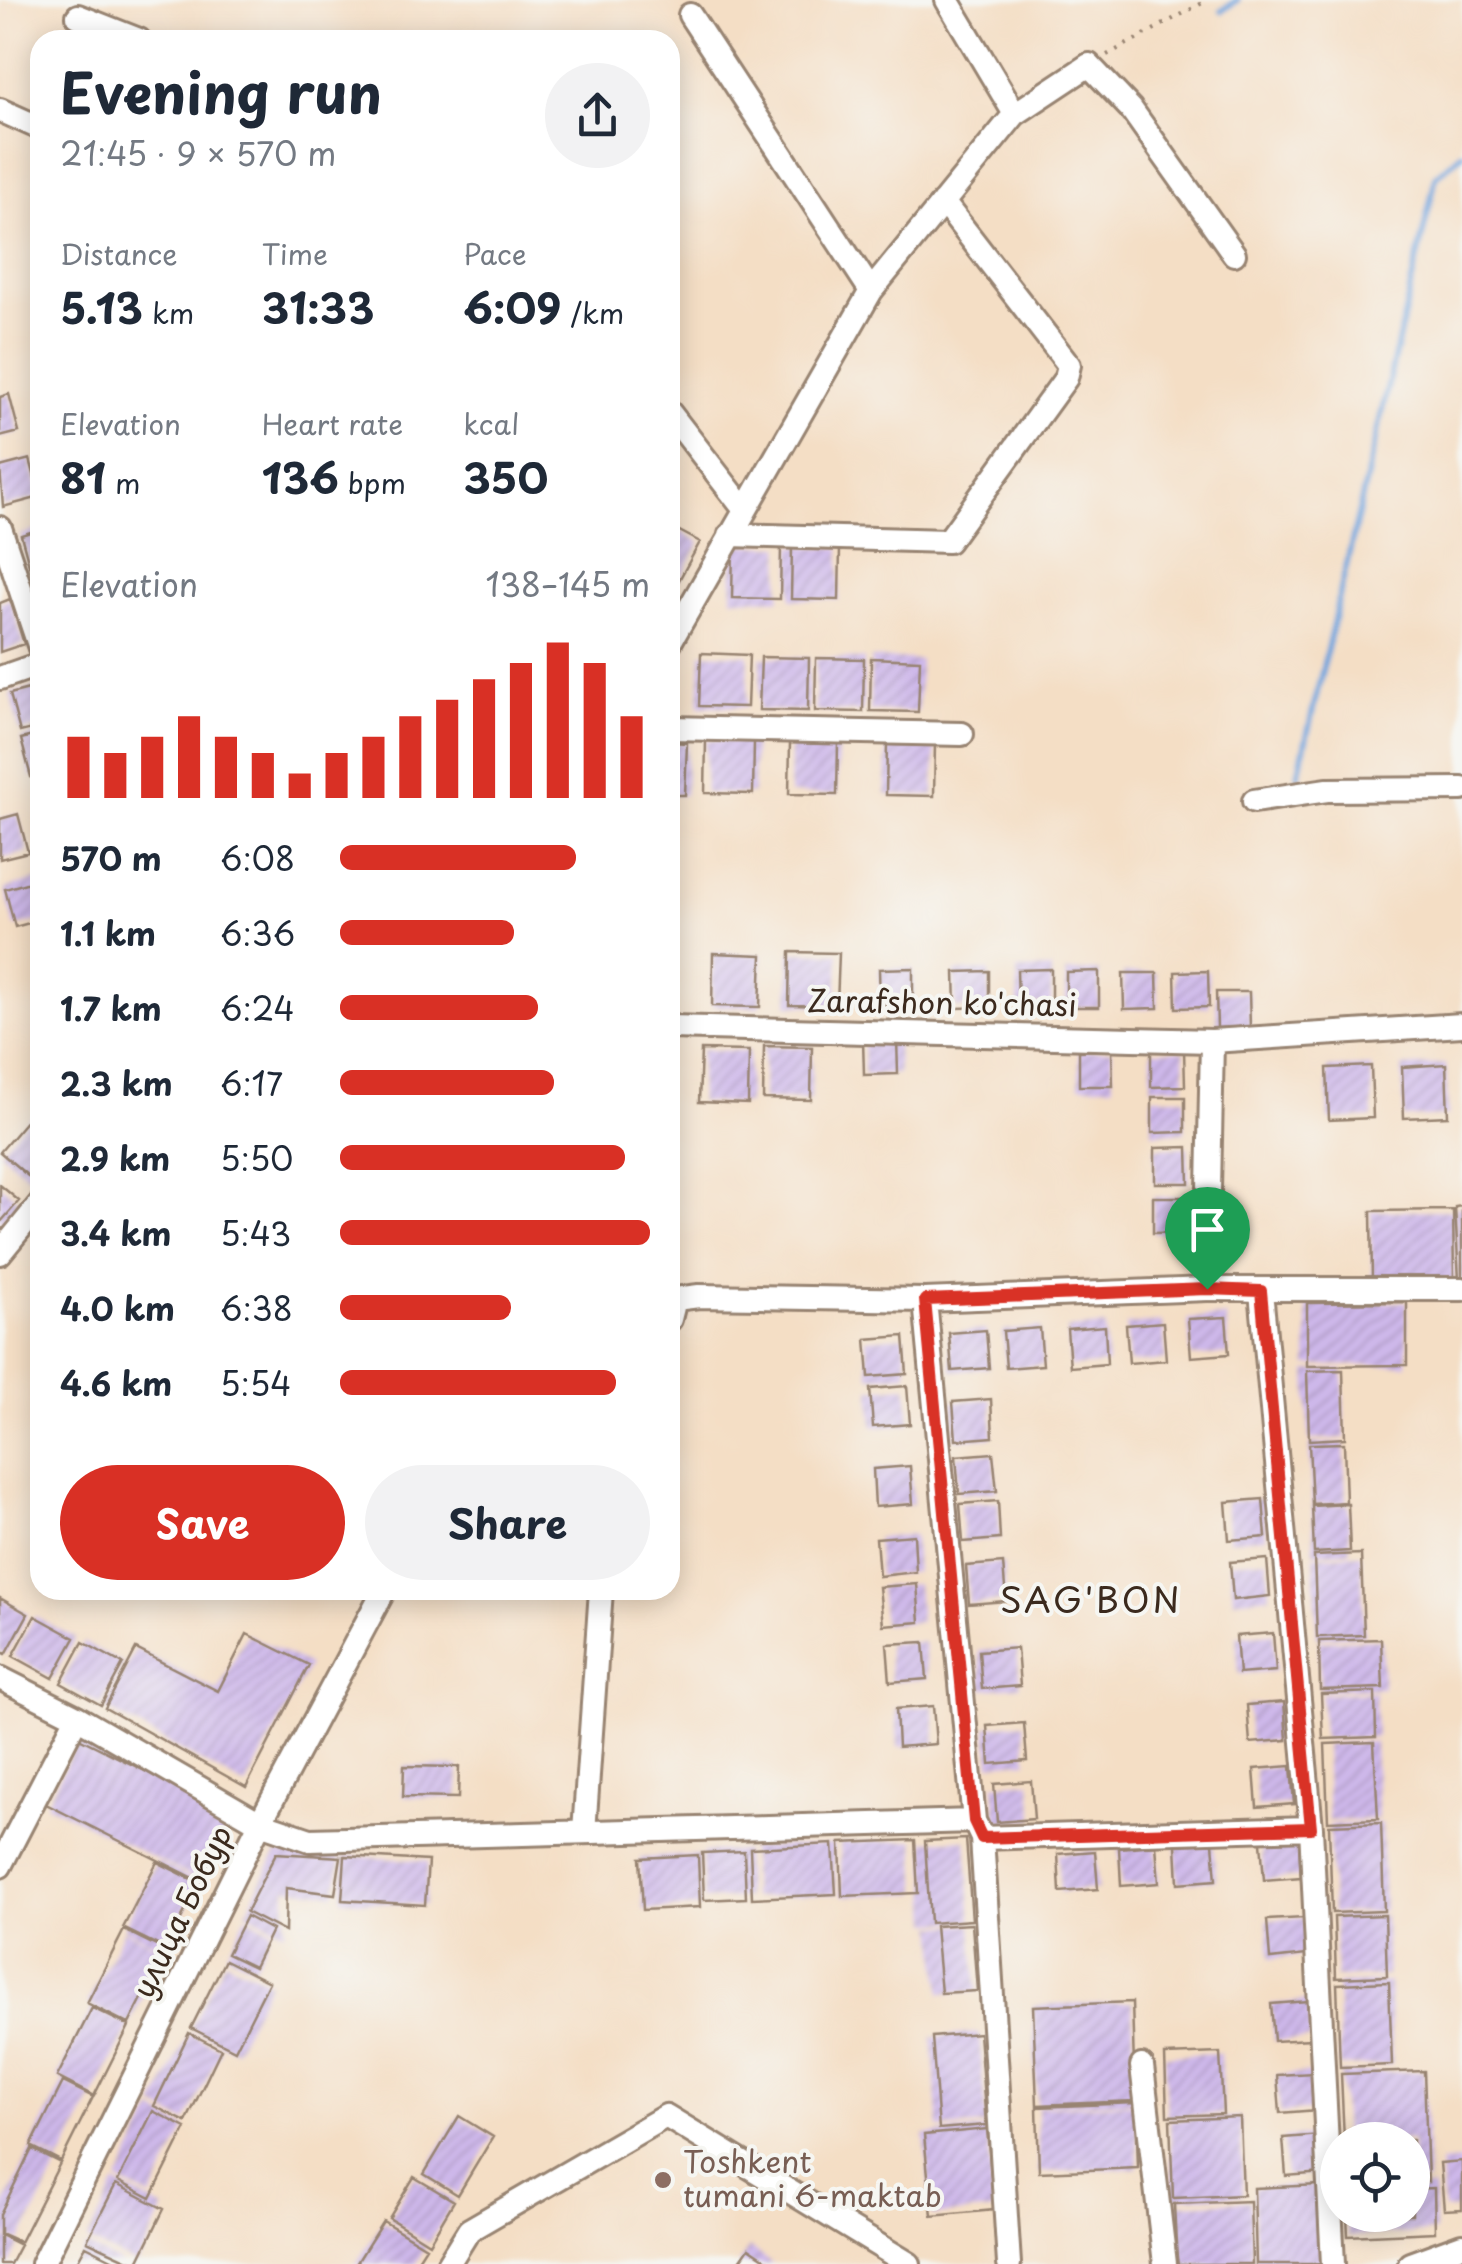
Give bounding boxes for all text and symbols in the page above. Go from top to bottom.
text: Evening run [60,50,382,133]
button: share [545,63,650,168]
text: 21:45 · 9 × 570 m [60,129,336,177]
text: Distance [60,232,178,275]
text: Time [262,232,328,275]
text: Pace [463,232,527,275]
text: 5.13 [60,275,143,338]
text: 31:33 [262,275,374,338]
text: 6:09 [463,275,561,338]
text: km [143,291,194,334]
text: /km [561,291,624,334]
text: Elevation [60,402,181,445]
text: Heart rate [262,402,403,445]
text: kcal [463,402,519,445]
text: 81 [60,445,106,508]
text: 136 [262,445,339,508]
text: 350 [463,445,548,508]
text: m [106,461,140,504]
text: bpm [339,461,406,504]
text: Elevation [60,560,198,608]
text: 138–145 m [485,560,650,608]
text: 570 m [60,834,162,882]
text: 6:08 [220,834,295,882]
text: 1.1 km [60,909,156,957]
text: 6:36 [220,909,295,957]
street label: Zarafshon ko'chasi [807,977,1077,1026]
text: 1.7 km [60,984,162,1032]
text: 6:24 [220,984,295,1032]
text: 2.3 km [60,1059,173,1107]
text: 6:17 [220,1059,283,1107]
text: 2.9 km [60,1134,170,1182]
text: 5:50 [220,1134,294,1182]
pin [1165,1187,1250,1290]
icon: arrive [1180,1202,1235,1257]
text: 3.4 km [60,1209,171,1257]
text: 5:43 [220,1209,291,1257]
text: 4.0 km [60,1284,175,1332]
text: 6:38 [220,1284,293,1332]
text: 4.6 km [60,1359,172,1407]
text: 5:54 [220,1359,291,1407]
button: Save [60,1465,345,1580]
button: Share [365,1465,650,1580]
district label: SAG'BON [1000,1572,1182,1625]
street label: улица Бобур [120,1817,242,2005]
map controls [1320,2122,1430,2232]
button: locate [1320,2122,1430,2232]
place label: Toshkent tumani 6-maktab [683,2138,942,2217]
marker: Toshkent tumani 6-maktab [652,2169,674,2191]

